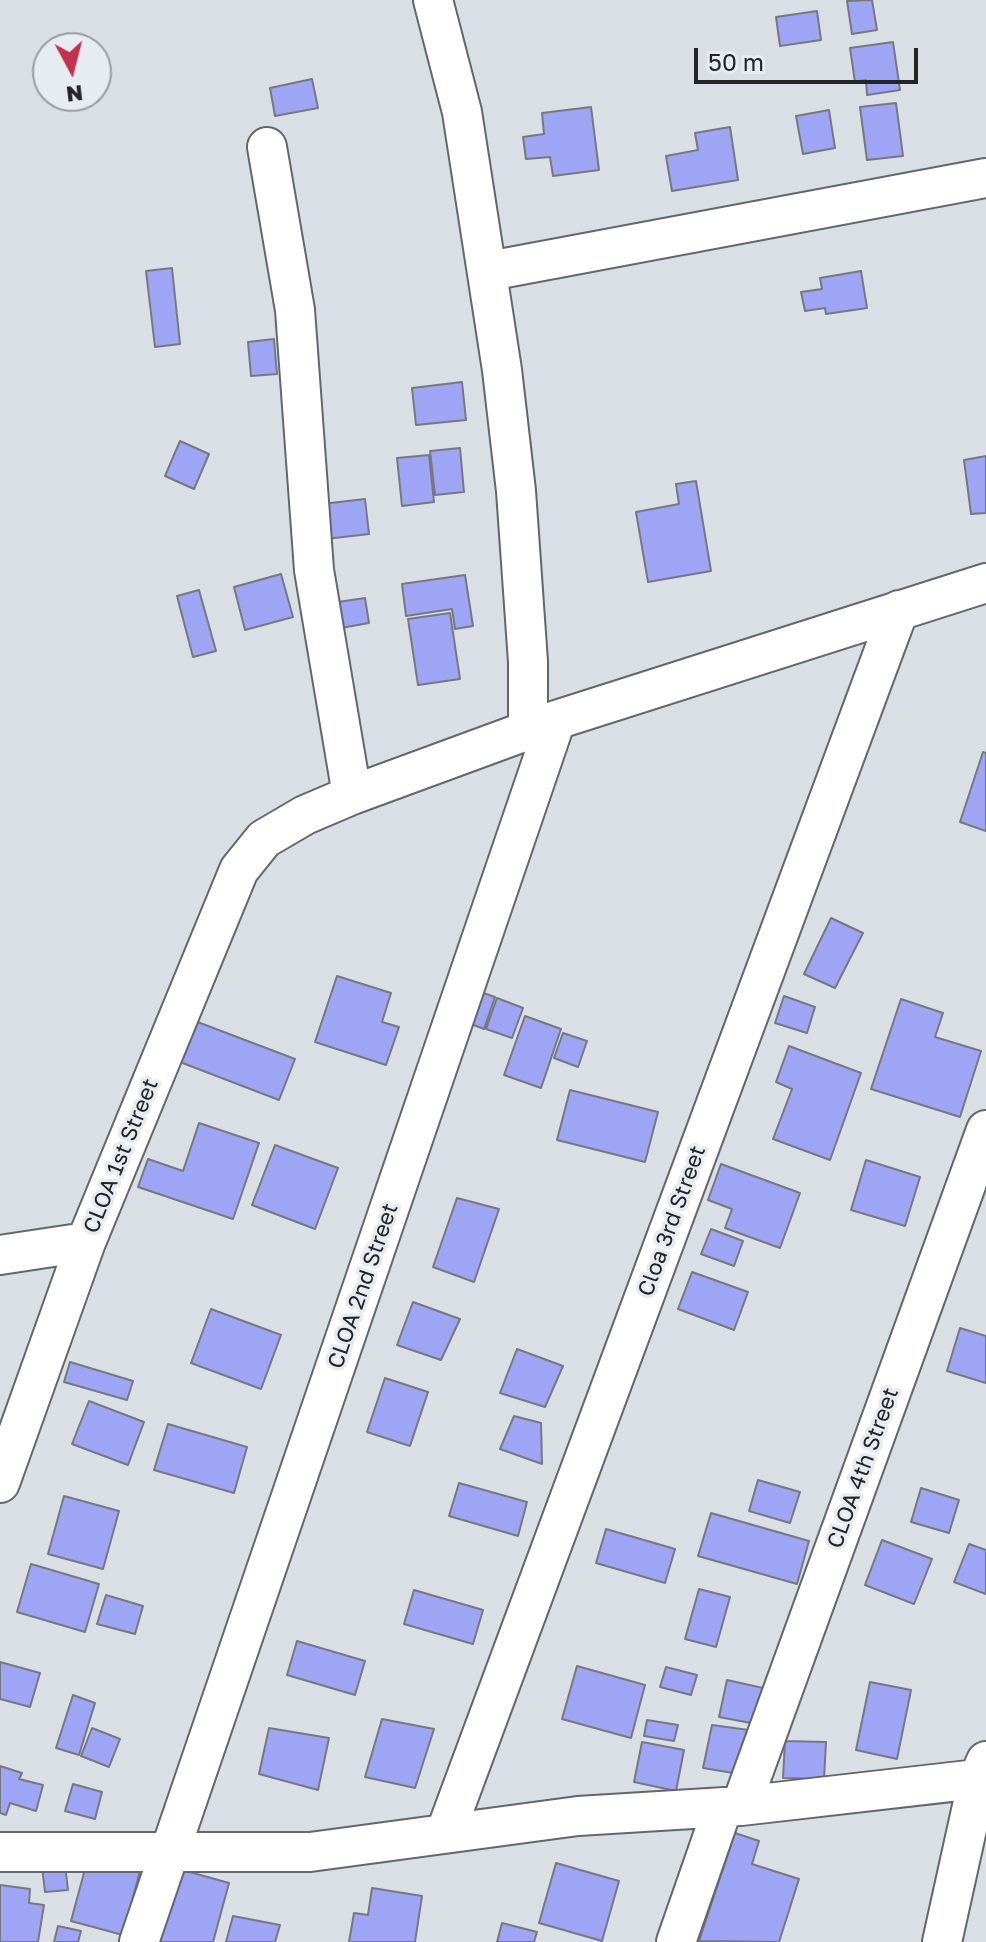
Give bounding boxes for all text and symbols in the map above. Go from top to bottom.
north arrow [32,32,112,112]
scale bar [698,32,922,82]
text: 50 m [708,47,764,76]
text: N [65,80,85,109]
street label: CLOA 1st Street [78,1075,164,1237]
street label: Cloa 3rd Street [633,1142,711,1300]
street label: CLOA 2nd Street [322,1200,404,1372]
street label: CLOA 4th Street [822,1384,904,1552]

